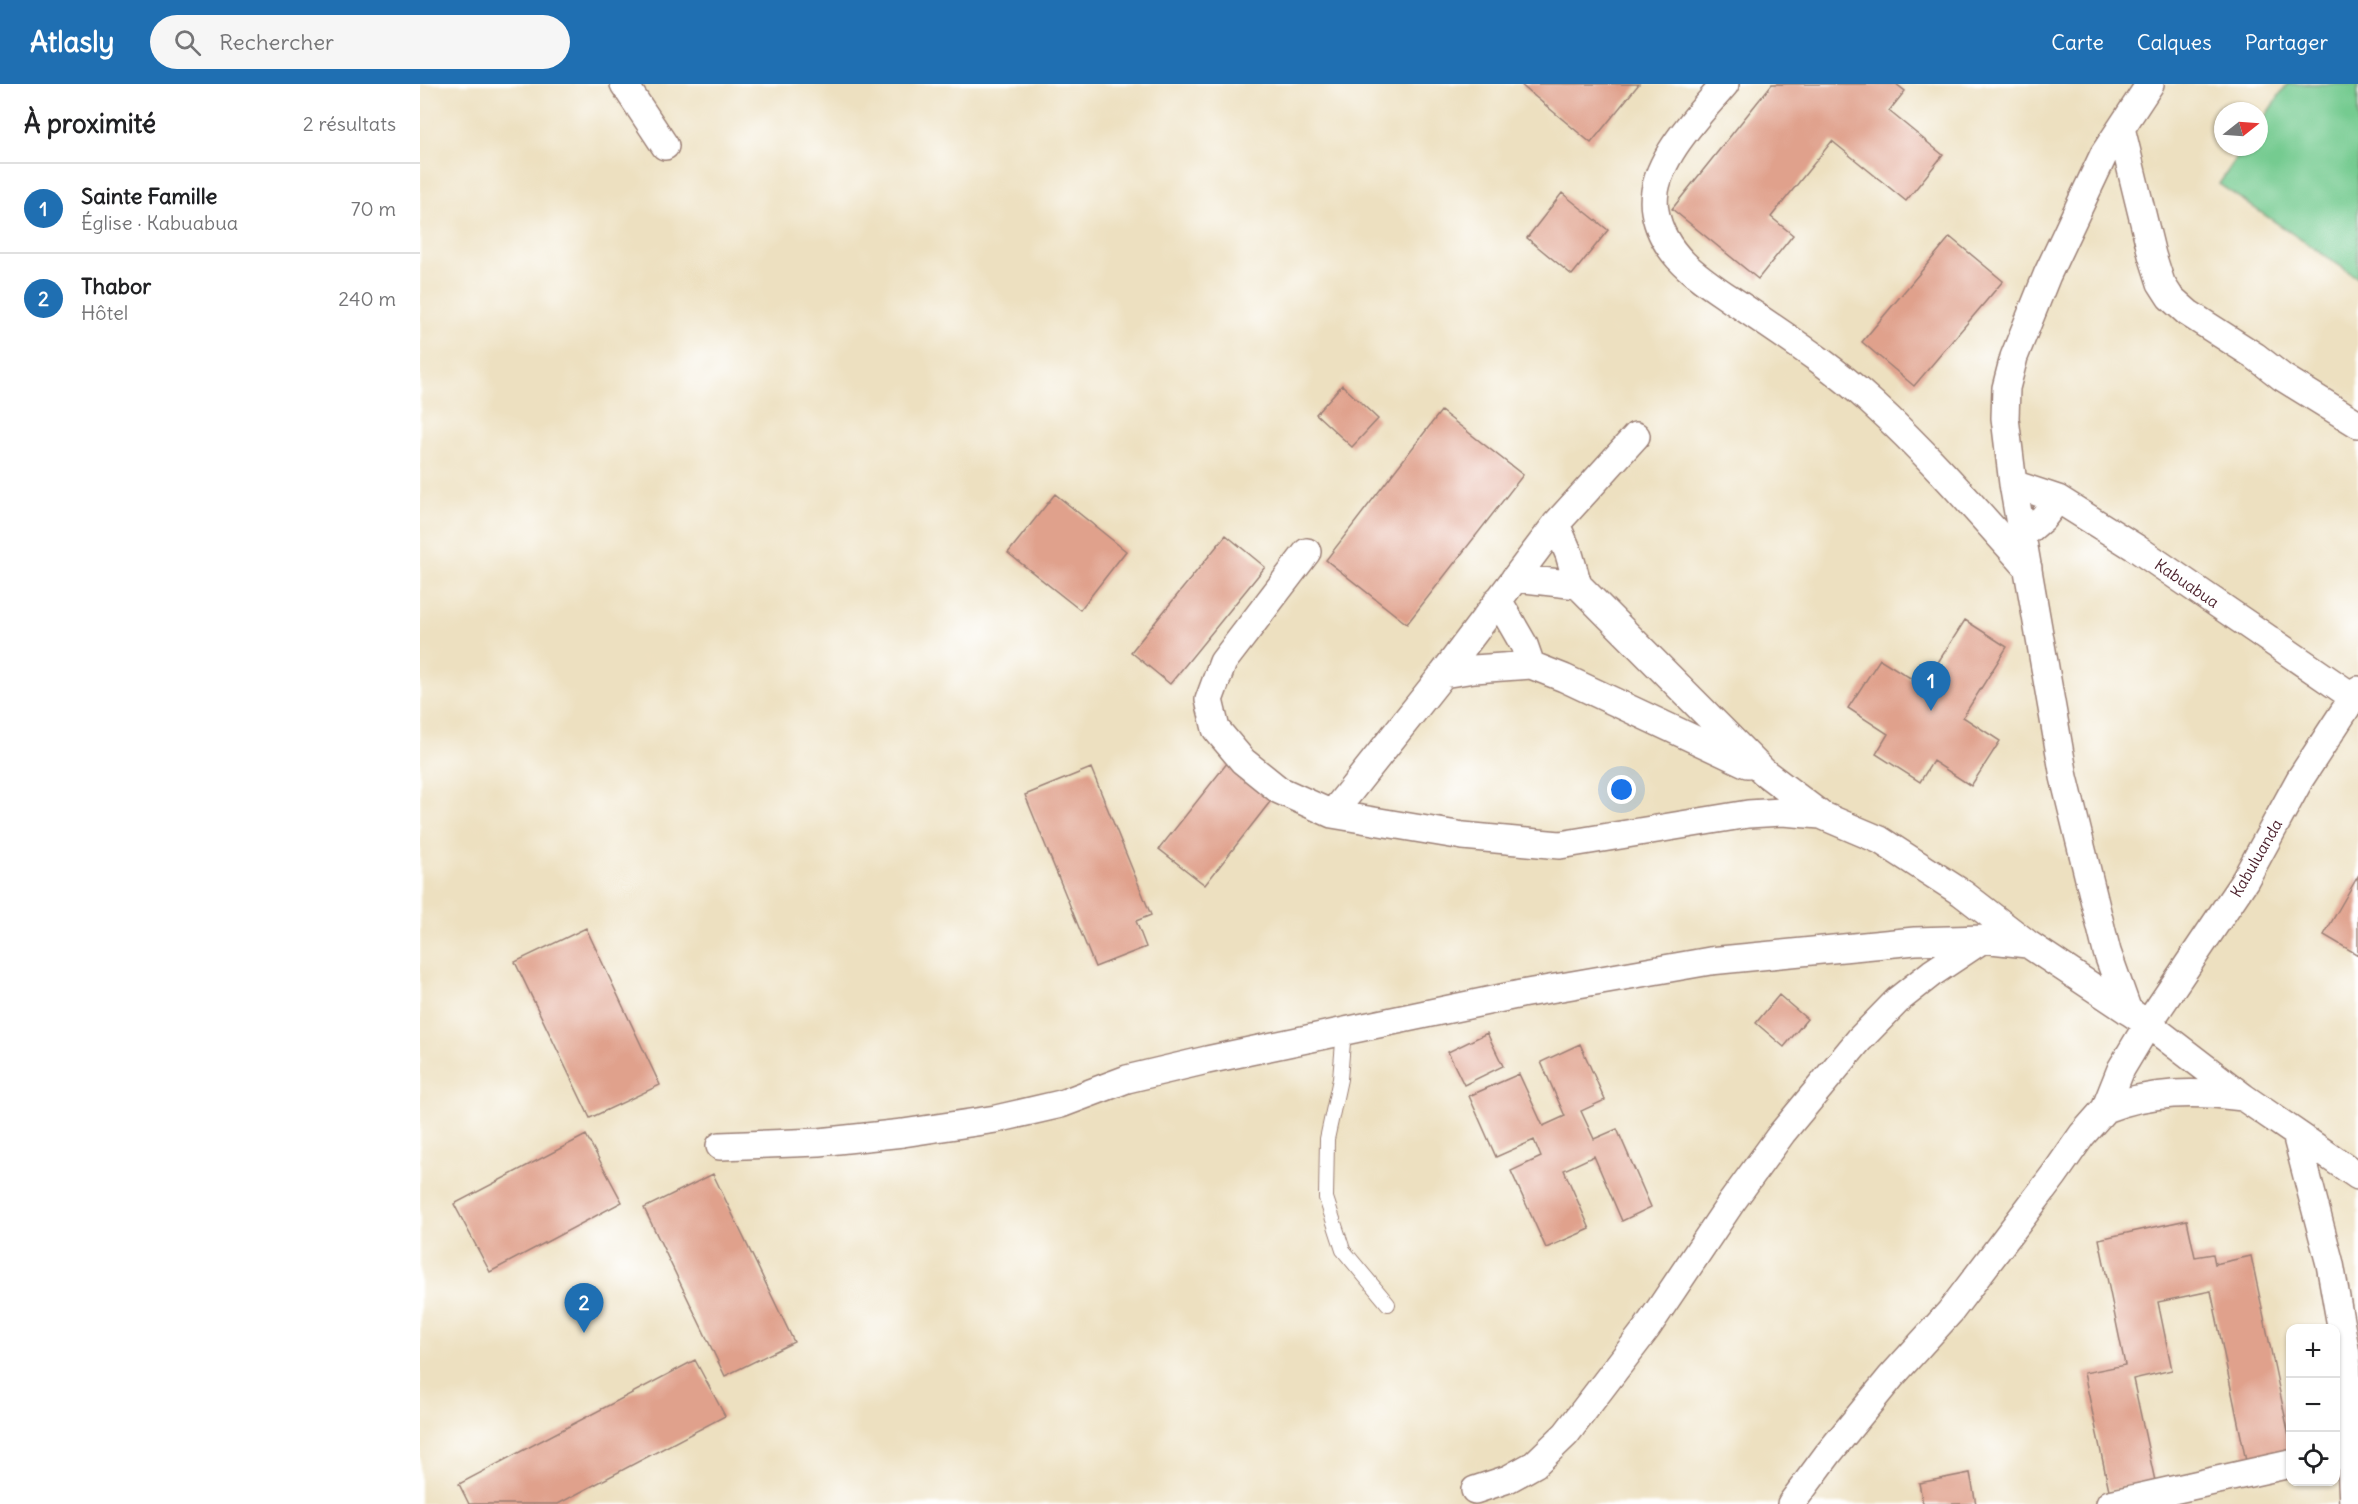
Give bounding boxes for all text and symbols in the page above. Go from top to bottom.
search box [150,15,570,69]
text: Atlasly [30,24,114,60]
icon: search [171,26,204,59]
text: Rechercher [219,28,334,56]
text: Carte [2051,29,2104,56]
text: Calques [2137,29,2212,56]
text: Partager [2245,29,2328,56]
north arrow [2214,102,2268,156]
text: À proximité [24,107,156,140]
text: 2 résultats [303,111,396,136]
text: Sainte Famille [81,182,217,210]
text: 1 [40,196,47,221]
text: 70 m [351,196,396,221]
text: Église · Kabuabua [81,210,238,235]
text: Thabor [81,272,151,300]
text: 2 [38,286,49,311]
text: 240 m [338,286,396,311]
text: Hôtel [81,300,128,325]
street label: Kabuabua [2151,554,2223,612]
pin: 1 [1912,662,1950,711]
your location [1607,775,1636,804]
street label: Kabuluanda [2226,815,2286,901]
pin: 2 [564,1284,604,1333]
map controls [2286,1324,2340,1486]
button: + [2286,1324,2340,1378]
button: − [2286,1378,2340,1432]
button: locate [2286,1432,2340,1486]

